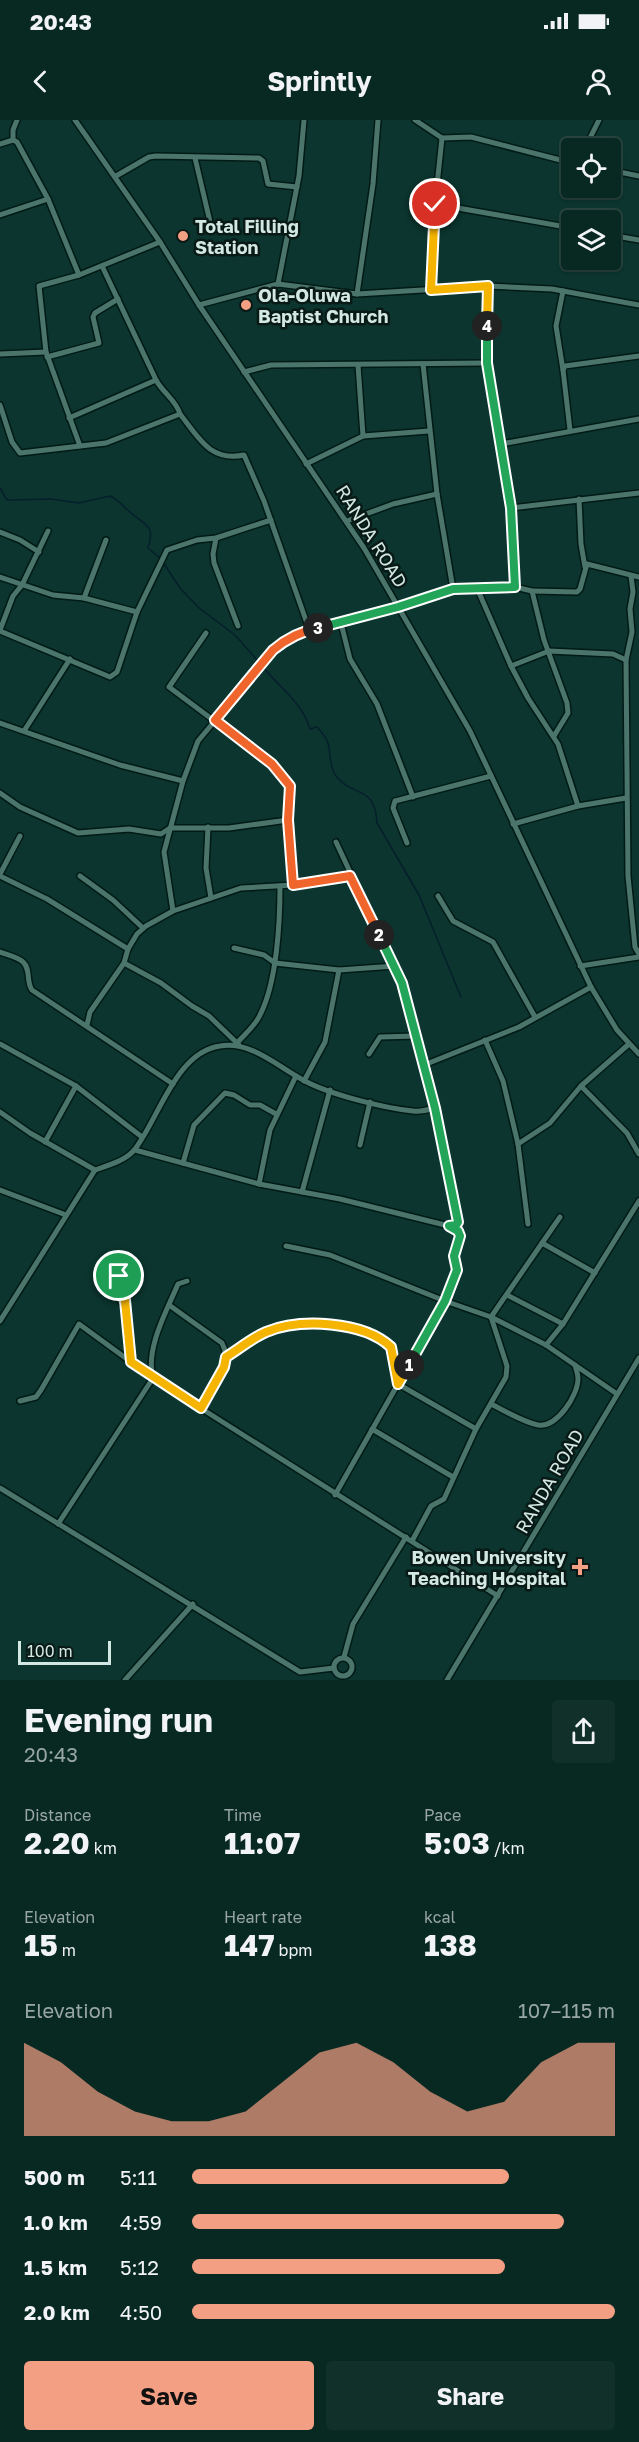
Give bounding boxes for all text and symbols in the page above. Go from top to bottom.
text: 20:43 [30,8,92,35]
icon: back [24,65,57,98]
text: Sprintly [267,65,372,97]
icon: person [582,65,615,98]
map controls [561,138,621,270]
button: locate [561,138,621,198]
pin [409,178,460,229]
icon: check [418,187,451,220]
button: layers [561,210,621,270]
place label: Total Filling Station [195,215,299,258]
marker: Total Filling Station [176,229,190,243]
place label: Ola-Oluwa Baptist Church [258,284,388,327]
marker: Ola-Oluwa Baptist Church [239,298,253,312]
pin: 4 [472,311,502,341]
text: 4 [482,316,492,336]
street label: RANDA ROAD [332,481,412,591]
pin: 3 [303,613,333,643]
text: 3 [313,618,323,638]
pin: 2 [364,920,394,950]
text: 2 [374,925,384,945]
pin [93,1250,144,1301]
icon: arrive [102,1259,135,1292]
pin: 1 [394,1350,424,1380]
text: 1 [405,1355,413,1375]
street label: RANDA ROAD [510,1425,588,1537]
place label: Bowen University Teaching Hospital [408,1546,566,1589]
marker: Bowen University Teaching Hospital [571,1558,589,1576]
scale bar [18,1638,111,1666]
text: 100 m [27,1641,73,1661]
text: Evening run [24,1700,213,1739]
button: share [552,1700,615,1763]
text: 20:43 [24,1742,78,1766]
text: Distance [24,1805,91,1825]
text: Time [224,1805,262,1825]
text: Pace [424,1805,461,1825]
text: 2.20 [24,1825,90,1861]
text: 11:07 [224,1825,300,1861]
text: 5:03 [424,1825,490,1861]
text: km [90,1838,117,1858]
text: /km [490,1838,525,1858]
text: Elevation [24,1907,95,1927]
text: Heart rate [224,1907,302,1927]
text: kcal [424,1907,456,1927]
text: 15 [24,1927,58,1963]
text: 147 [224,1927,275,1963]
text: 138 [424,1927,477,1963]
text: m [58,1940,76,1960]
text: bpm [275,1940,312,1960]
text: Elevation [24,1998,113,2022]
text: 107–115 m [518,1998,615,2022]
text: 500 m [24,2165,85,2189]
text: 5:11 [120,2165,157,2189]
text: 1.0 km [24,2210,88,2234]
text: 4:59 [120,2210,162,2234]
text: 1.5 km [24,2255,87,2279]
text: 5:12 [120,2255,159,2279]
text: 2.0 km [24,2300,90,2324]
text: 4:50 [120,2300,162,2324]
button: Save [24,2361,314,2430]
button: Share [326,2361,615,2430]

